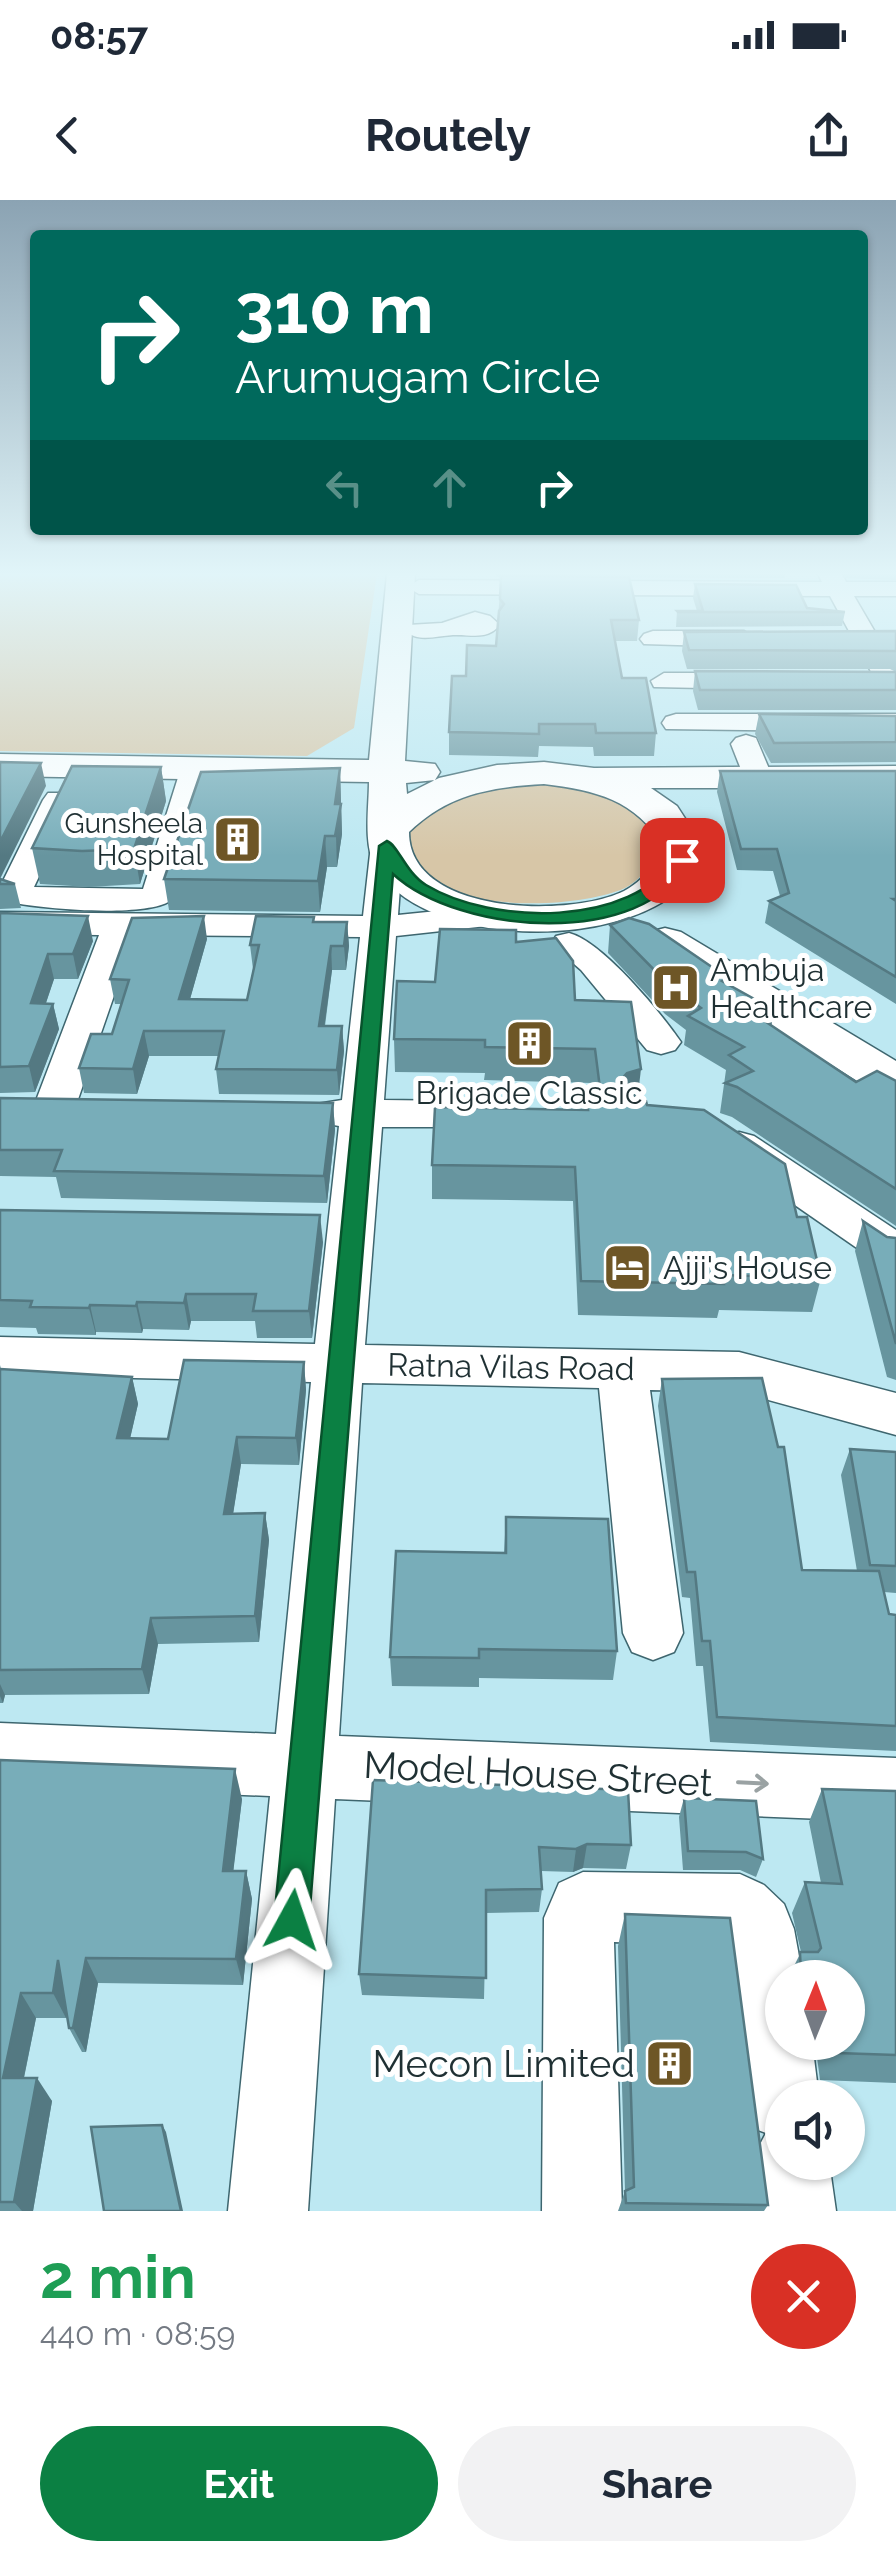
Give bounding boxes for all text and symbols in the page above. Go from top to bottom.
text: 08:57 [50,13,148,58]
icon: back [40,108,95,163]
icon: share [801,108,856,163]
text: Routely [365,109,531,162]
text: 310 m [235,267,434,349]
icon: right [70,270,200,400]
text: Arumugam Circle [235,351,600,404]
icon: left [317,460,372,515]
icon: ahead [422,460,477,515]
icon: right [527,460,582,515]
place label: Gunsheela Hospital [64,807,203,872]
building icon: Gunsheela Hospital [212,813,264,865]
pin [640,818,725,903]
icon: arrive [655,833,710,888]
place label: Ambuja Healthcare [710,951,872,1025]
hospital icon: Ambuja Healthcare [649,962,701,1014]
building icon: Brigade Classic [503,1017,555,1069]
place label: Brigade Classic [415,1074,643,1111]
hotel icon: Ajji's House [602,1242,654,1294]
place label: Ajji's House [663,1249,832,1286]
street label: Ratna Vilas Road [387,1346,635,1387]
street label: Model House Street [363,1742,714,1805]
one-way arrow [736,1774,768,1793]
position arrow [240,1868,344,1972]
north arrow [765,1960,865,2060]
map controls [765,1960,865,2180]
building icon: Mecon Limited [644,2038,696,2090]
place label: Mecon Limited [373,2041,635,2086]
button: sound [765,2080,865,2180]
text: 2 min [40,2242,196,2312]
button: close [751,2244,856,2349]
text: 440 m · 08:59 [40,2315,235,2352]
button: Exit [40,2426,438,2541]
button: Share [458,2426,856,2541]

